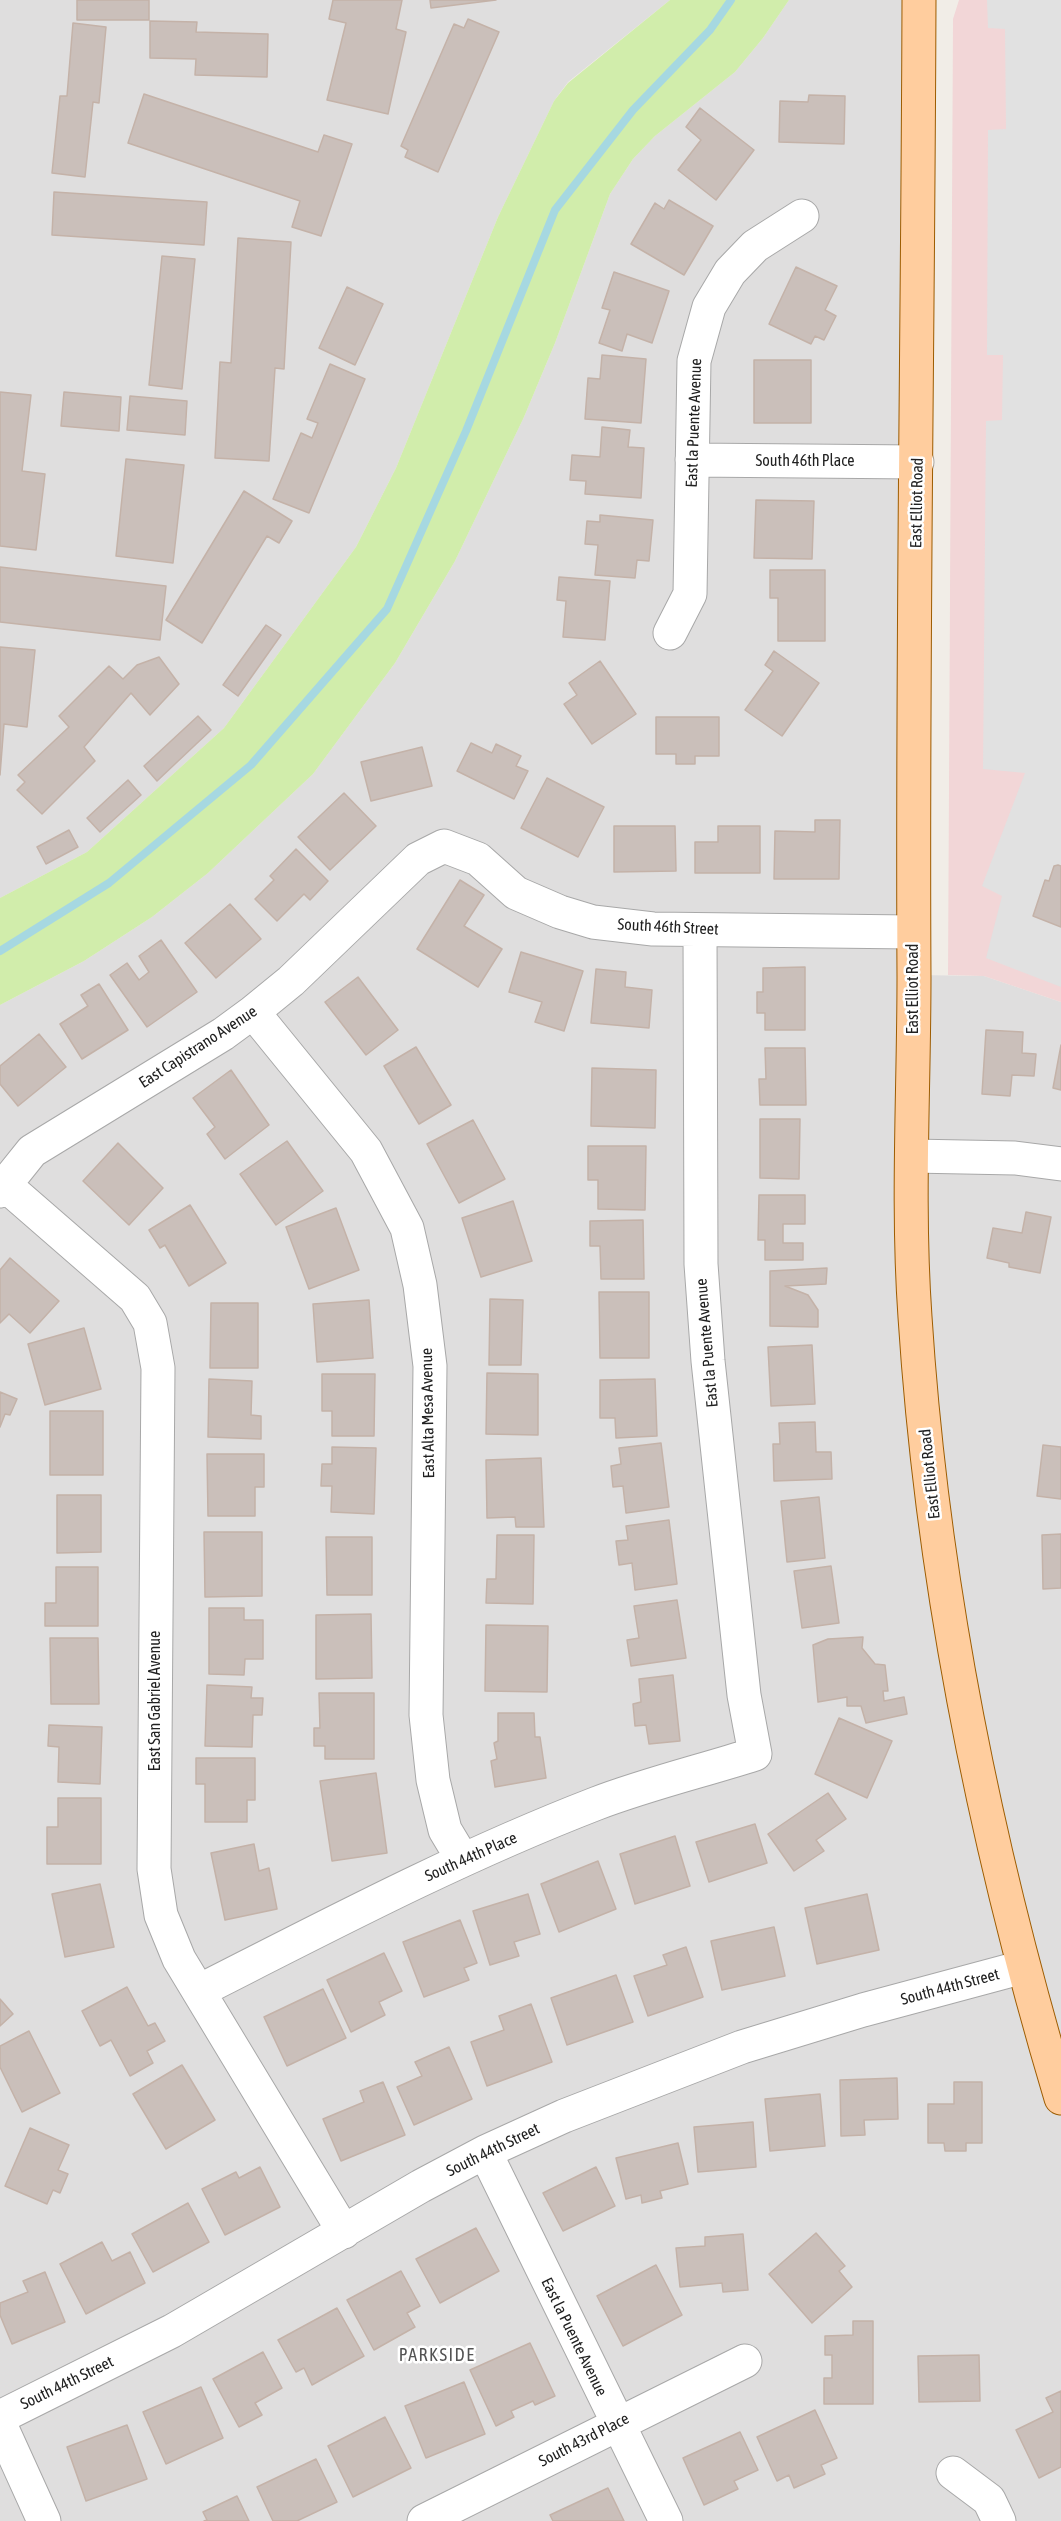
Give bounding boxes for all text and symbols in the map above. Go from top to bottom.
street label: East la Puente Avenue [682,358,706,488]
street label: South 46th Place [756,451,854,471]
street label: East Elliot Road [907,458,927,548]
street label: South 46th Street [617,915,719,939]
street label: East Elliot Road [903,944,923,1034]
street label: East Capistrano Avenue [136,1002,260,1092]
street label: East la Puente Avenue [692,1278,722,1408]
street label: East Alta Mesa Avenue [417,1348,439,1478]
street label: East Elliot Road [916,1428,944,1520]
street label: East San Gabriel Avenue [145,1631,165,1771]
street label: South 44th Place [422,1828,520,1886]
street label: South 44th Street [899,1965,1001,2009]
street label: South 44th Street [443,2119,543,2181]
street label: East la Puente Avenue [537,2275,611,2399]
district label: PARKSIDE [399,2344,475,2366]
street label: South 44th Street [17,2352,117,2414]
street label: South 43rd Place [536,2409,632,2471]

